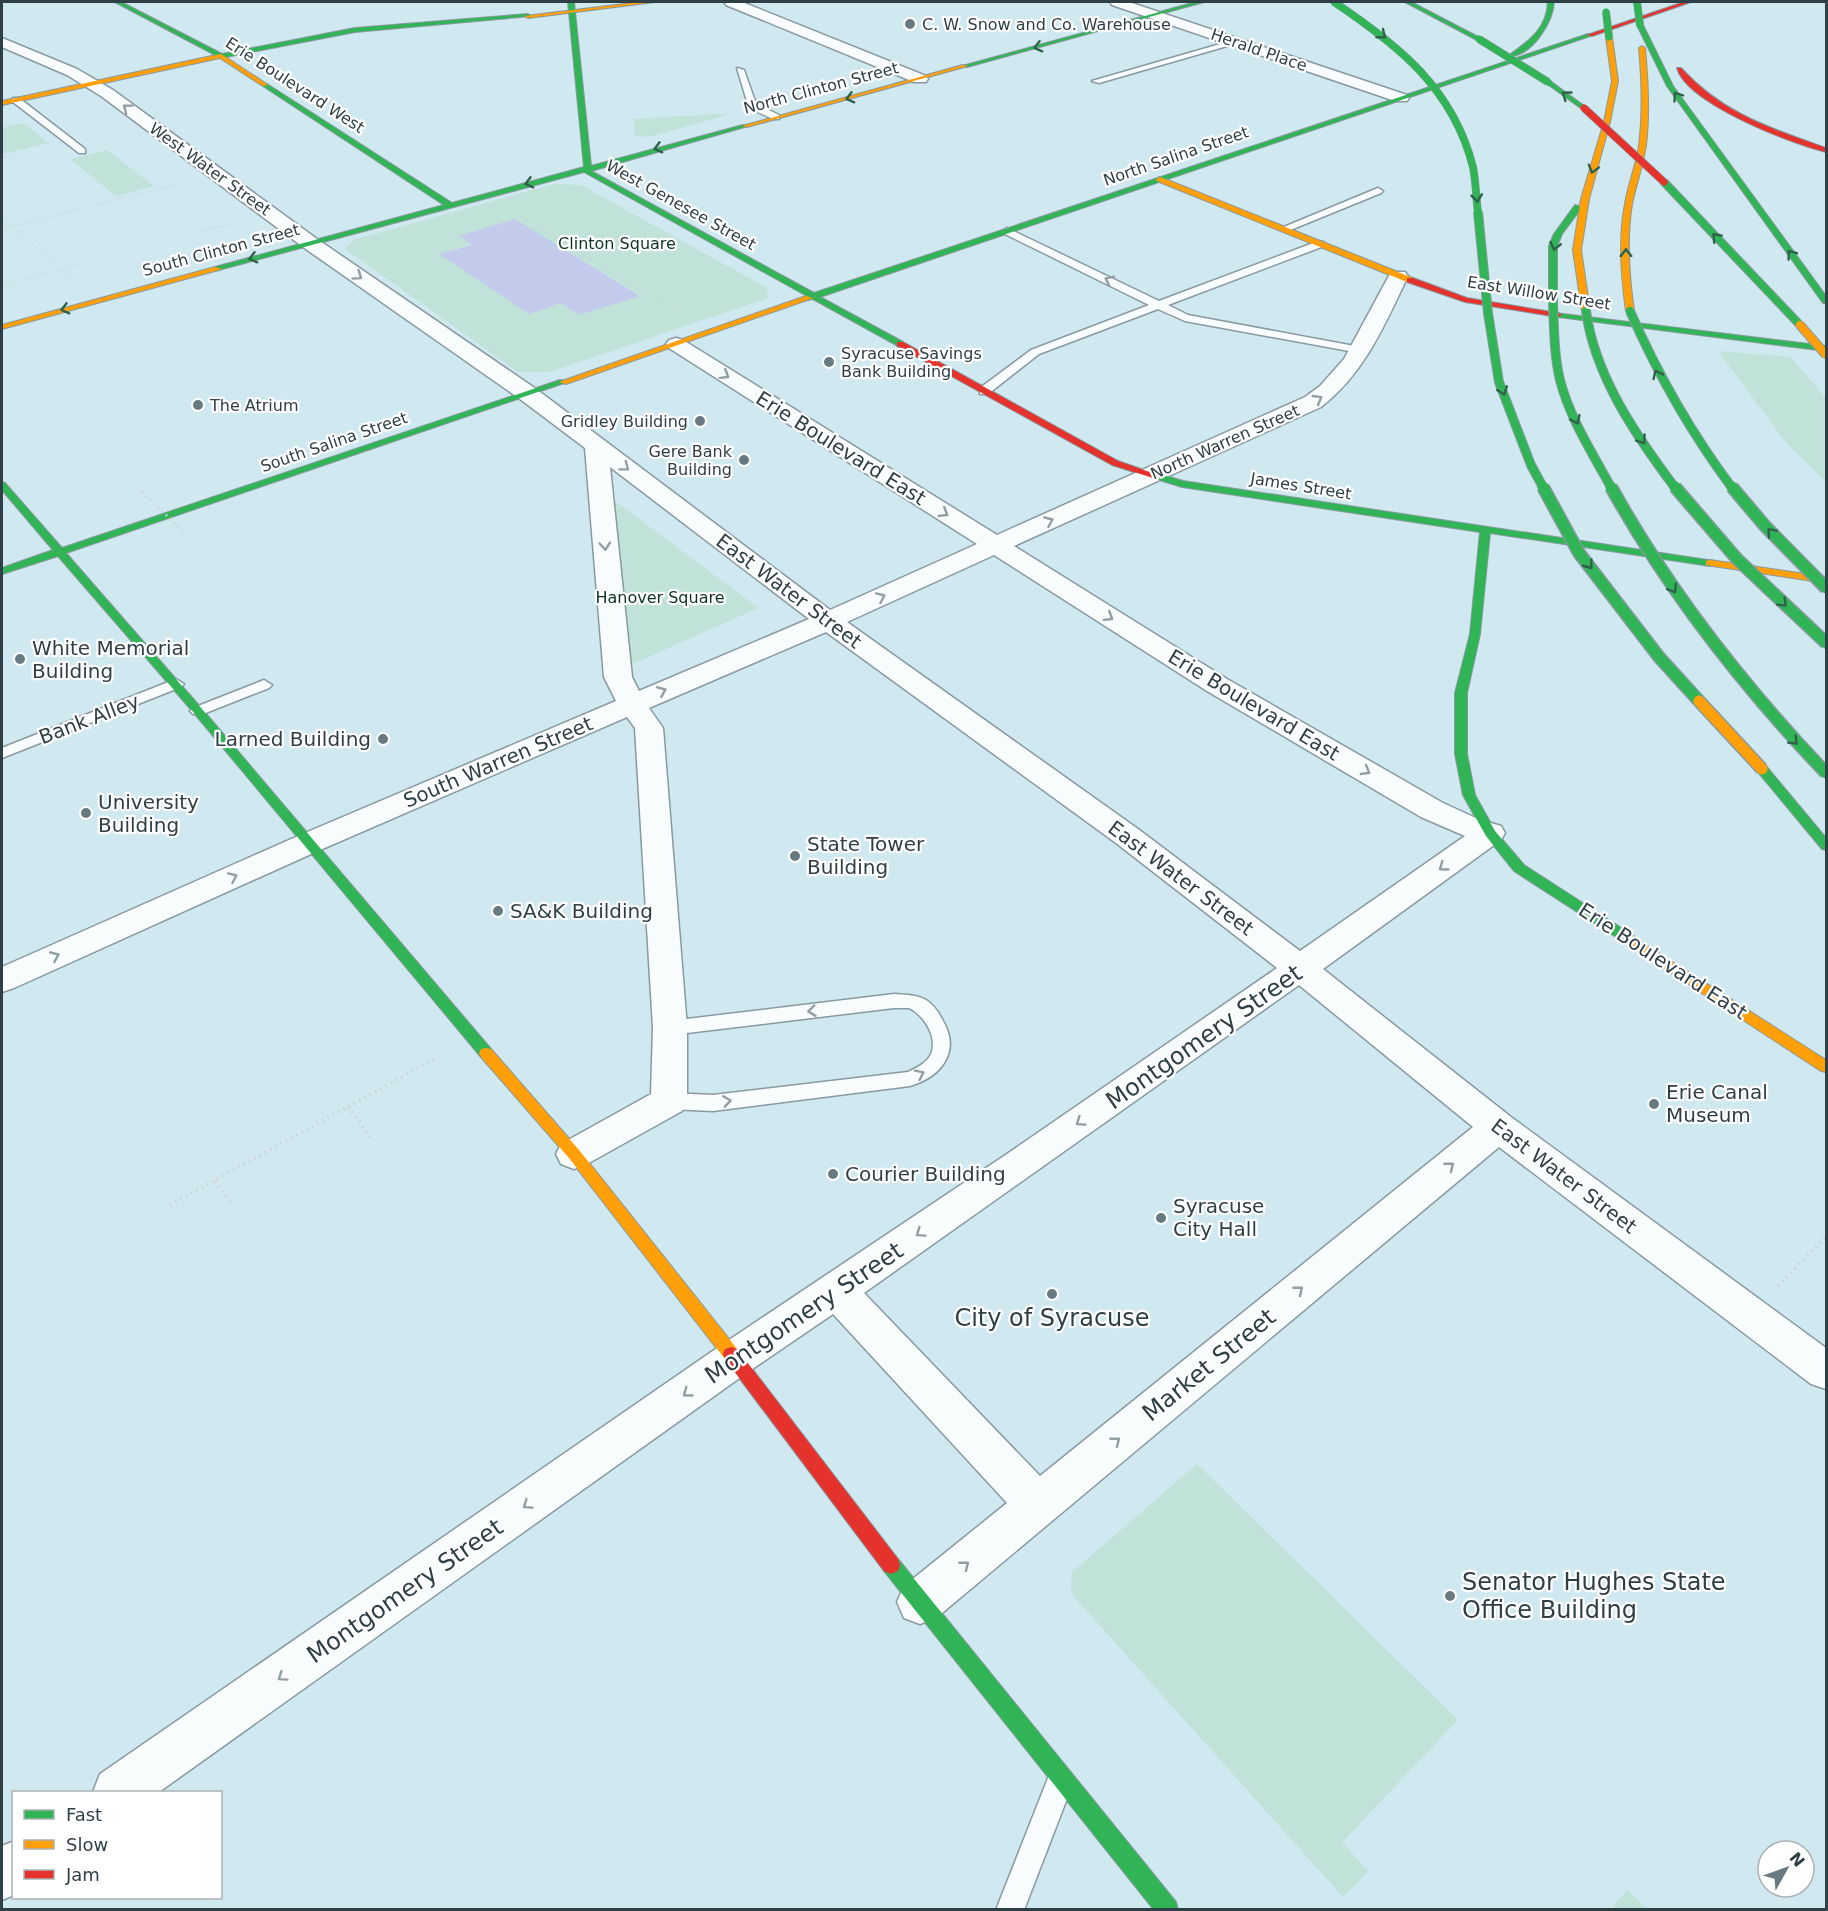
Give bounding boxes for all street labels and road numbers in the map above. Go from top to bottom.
street label: Herald Place [1208,25,1310,75]
street label: Erie Boulevard West [222,33,368,137]
street label: North Clinton Street [741,58,901,118]
street label: West Water Street [146,119,274,219]
street label: North Salina Street [1101,122,1251,190]
street label: West Genesee Street [603,156,759,254]
street label: South Clinton Street [140,220,302,280]
street label: East Willow Street [1466,272,1612,314]
street label: Erie Boulevard East [752,386,930,510]
street label: North Warren Street [1148,401,1302,483]
street label: South Salina Street [258,408,410,476]
street label: James Street [1248,468,1353,503]
street label: East Water Street [712,529,867,654]
street label: Erie Boulevard East [1164,644,1344,766]
street label: Bank Alley [35,689,143,749]
street label: South Warren Street [400,711,596,813]
street label: East Water Street [1104,816,1259,941]
street label: Erie Boulevard East [1574,898,1752,1024]
street label: Montgomery Street [1101,959,1307,1115]
street label: East Water Street [1487,1114,1642,1239]
street label: Montgomery Street [700,1236,908,1390]
street label: Market Street [1137,1303,1281,1427]
street label: Montgomery Street [302,1513,508,1669]

